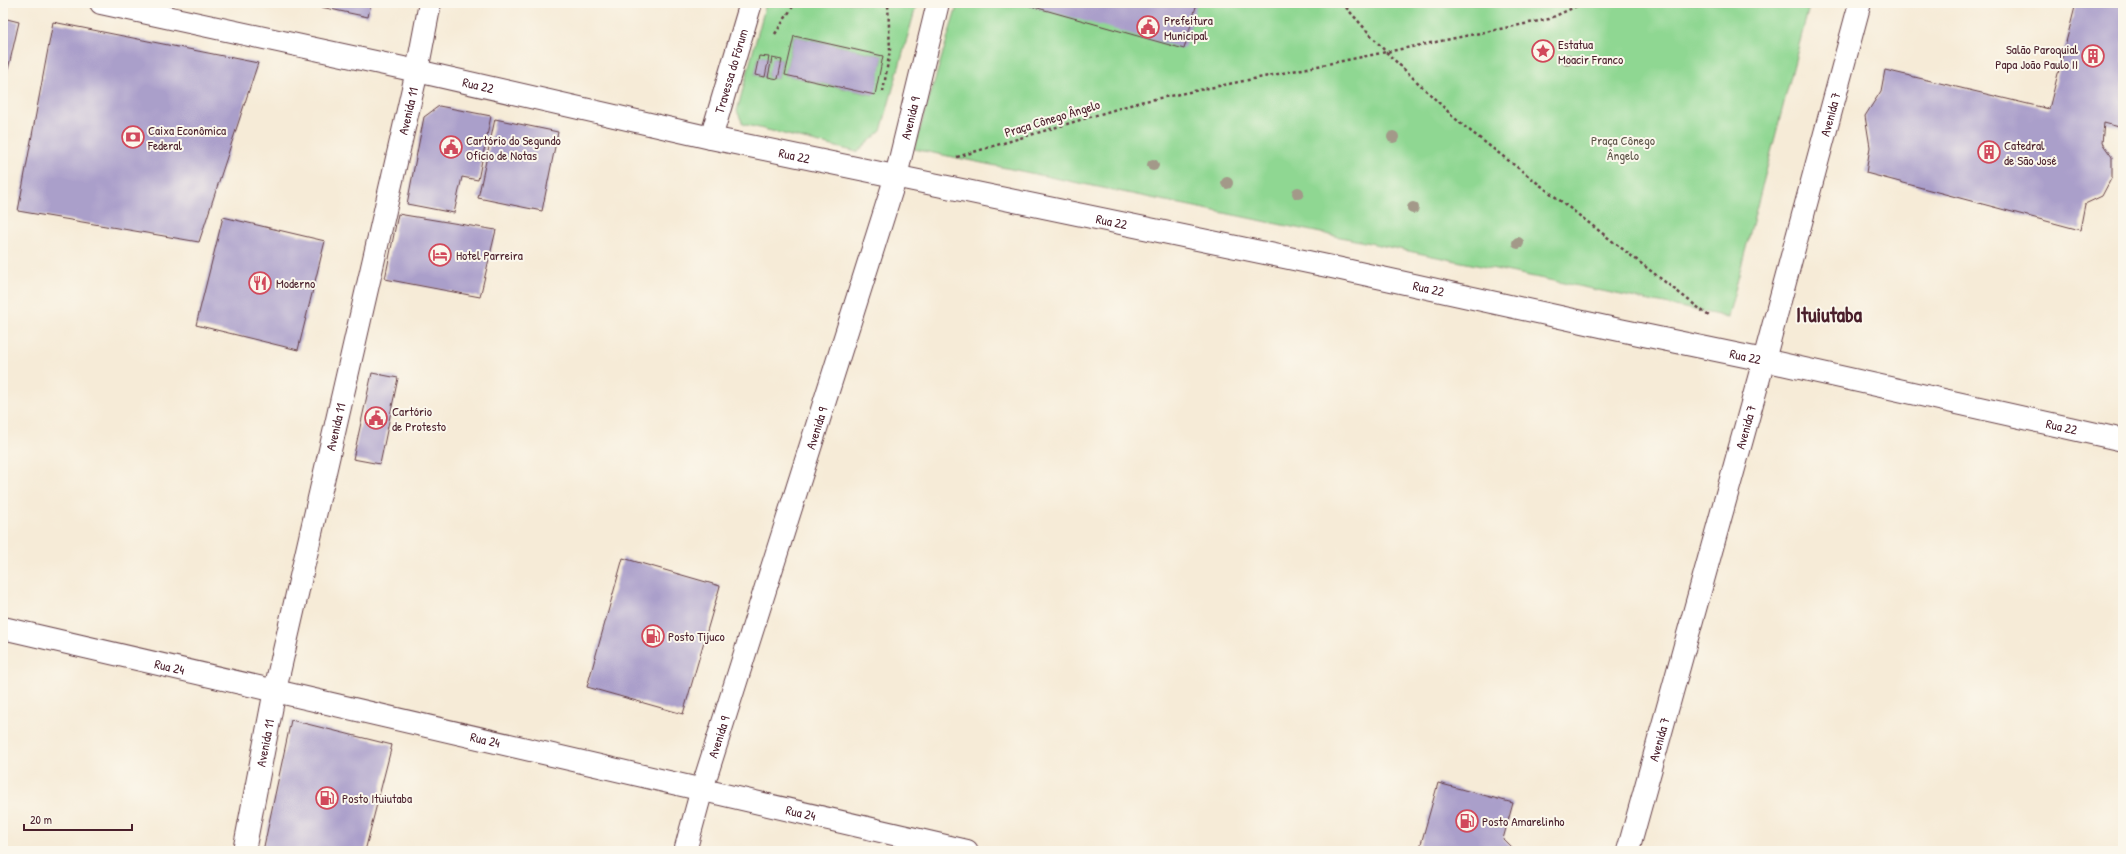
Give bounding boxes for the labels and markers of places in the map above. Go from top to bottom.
place label: Prefeitura Municipal [1164,11,1213,44]
public building icon: Prefeitura Municipal [1135,14,1161,40]
place label: Estatua Moacir Franco [1558,35,1623,68]
place icon: Estatua Moacir Franco [1530,38,1556,64]
place label: Salão Paroquial Papa João Paulo II [1995,40,2079,73]
building icon: Salão Paroquial Papa João Paulo II [2080,43,2106,69]
place label: Caixa Econômica Federal [147,121,226,154]
bank icon: Caixa Econômica Federal [120,124,146,150]
place label: Cartório do Segundo Ofício de Notas [466,131,561,164]
public building icon: Cartório do Segundo Ofício de Notas [438,134,464,160]
place label: Catedral de São José [2004,136,2057,169]
building icon: Catedral de São José [1976,139,2002,165]
hotel icon: Hotel Parreira [427,242,453,268]
place label: Hotel Parreira [456,246,523,264]
restaurant icon: Moderno [247,270,273,296]
place label: Moderno [276,274,315,292]
place label: Cartório de Protesto [392,402,446,435]
public building icon: Cartório de Protesto [363,405,389,431]
fuel station icon: Posto Tijuco [640,623,666,649]
place label: Posto Tijuco [668,627,725,645]
fuel station icon: Posto Ituiutaba [314,785,340,811]
place label: Posto Ituiutaba [342,789,412,807]
fuel station icon: Posto Amarelinho [1454,808,1480,834]
place label: Posto Amarelinho [1482,812,1565,830]

